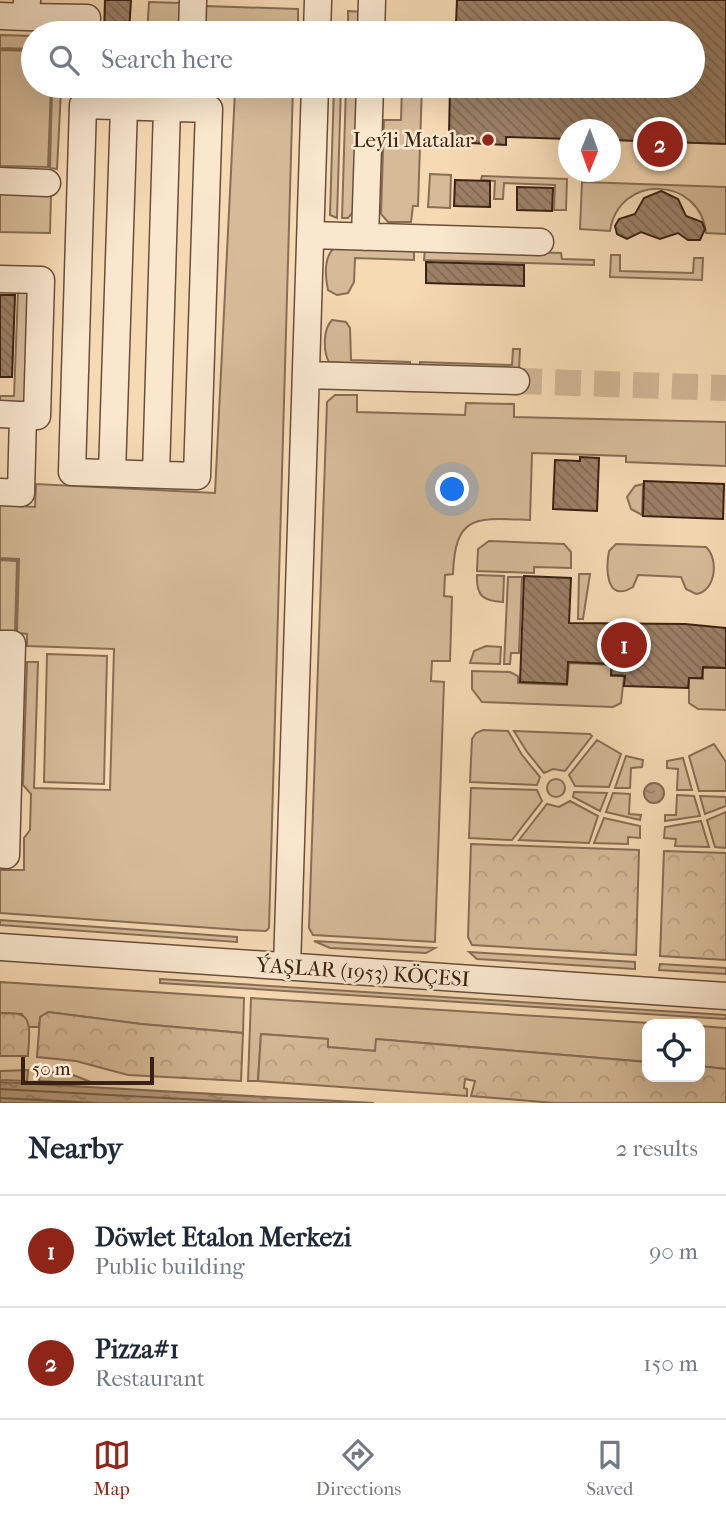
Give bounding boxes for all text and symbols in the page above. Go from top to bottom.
search box [21,21,705,98]
icon: search [45,41,83,79]
text: Search here [101,44,233,75]
pin: 2 [637,118,683,170]
north arrow [558,119,621,182]
place label: Leýli Matalar [353,128,474,152]
marker: Leýli Matalar [480,132,496,148]
your location [435,472,469,506]
pin: 1 [601,619,647,671]
street label: ÝAŞLAR (1953) KÖÇESI [254,952,471,992]
map controls [642,1019,705,1082]
button: locate [642,1019,705,1082]
scale bar [21,1054,154,1086]
text: 50 m [32,1058,71,1080]
text: Nearby [28,1131,123,1166]
text: 2 results [616,1135,698,1162]
text: Döwlet Etalon Merkezi [95,1222,351,1253]
text: 1 [47,1238,55,1265]
text: 90 m [649,1238,698,1265]
text: Public building [95,1253,245,1280]
text: Pizza#1 [95,1334,179,1365]
text: 2 [45,1350,57,1377]
text: 150 m [643,1350,698,1377]
text: Restaurant [95,1365,205,1392]
tab: Map [93,1436,131,1500]
tab: Directions [316,1436,401,1500]
tab: Saved [586,1436,633,1500]

